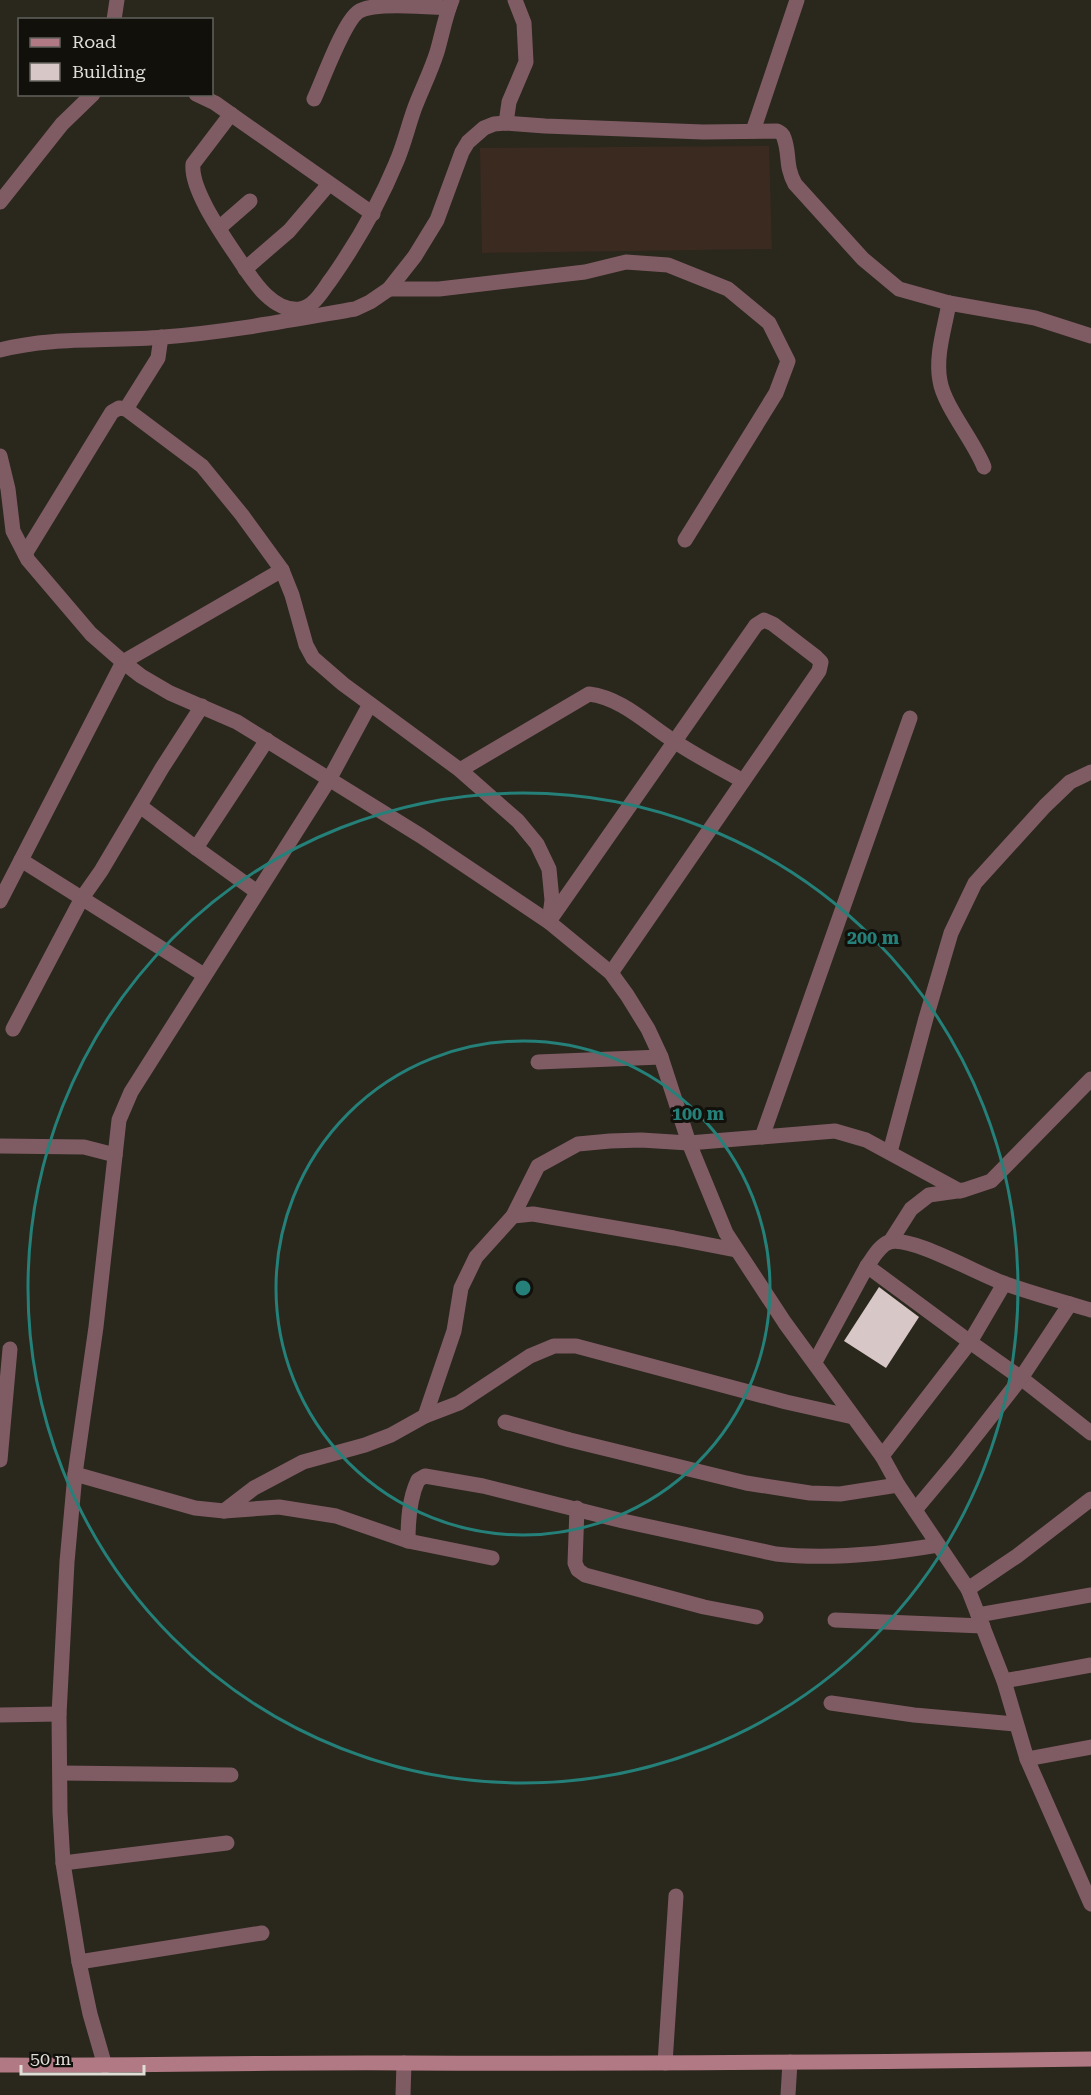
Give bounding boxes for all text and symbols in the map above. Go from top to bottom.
legend [18,18,213,96]
text: Road [72,31,117,52]
text: Building [72,61,146,82]
text: 200 m [847,927,900,948]
text: 100 m [672,1103,725,1124]
centre of rings [513,1278,533,1298]
scale bar [21,2038,144,2076]
text: 50 m [30,2048,71,2069]

